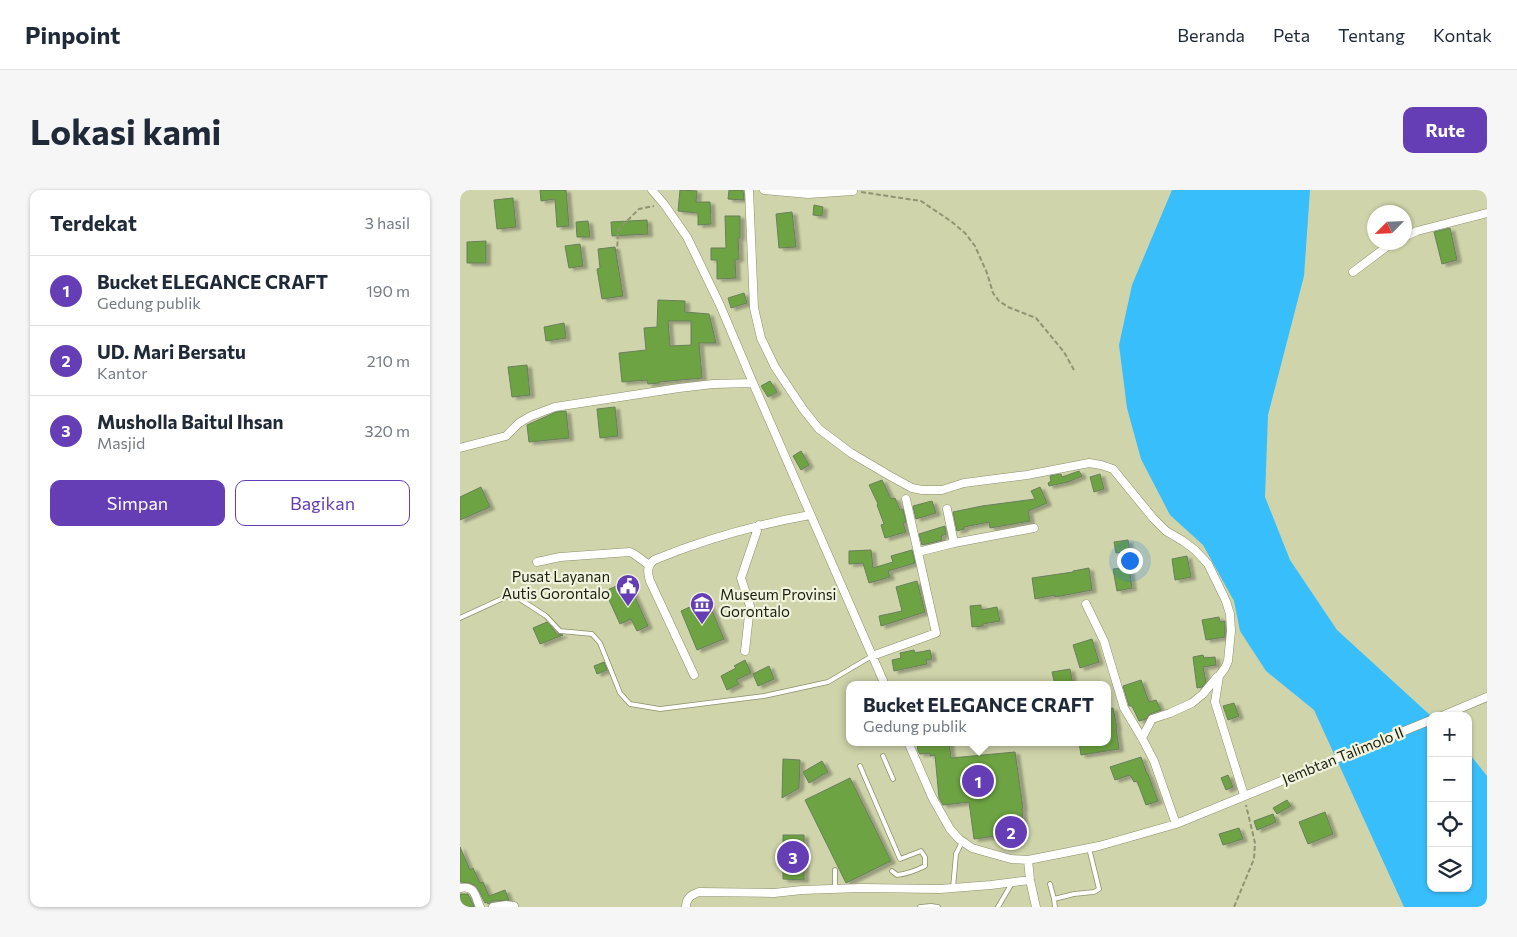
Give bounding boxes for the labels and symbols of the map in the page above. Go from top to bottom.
north arrow [1367,205,1412,250]
your location [1117,548,1143,574]
place label: Pusat Layanan Autis Gorontalo [502,567,610,602]
public building icon: Pusat Layanan Autis Gorontalo [615,573,641,607]
place label: Museum Provinsi Gorontalo [720,585,836,620]
museum icon: Museum Provinsi Gorontalo [689,591,715,625]
street label: Jembtan Talimolo II [1279,722,1406,788]
pin: 1 [962,762,994,800]
pin: 2 [995,813,1027,851]
pin: 3 [777,838,809,876]

